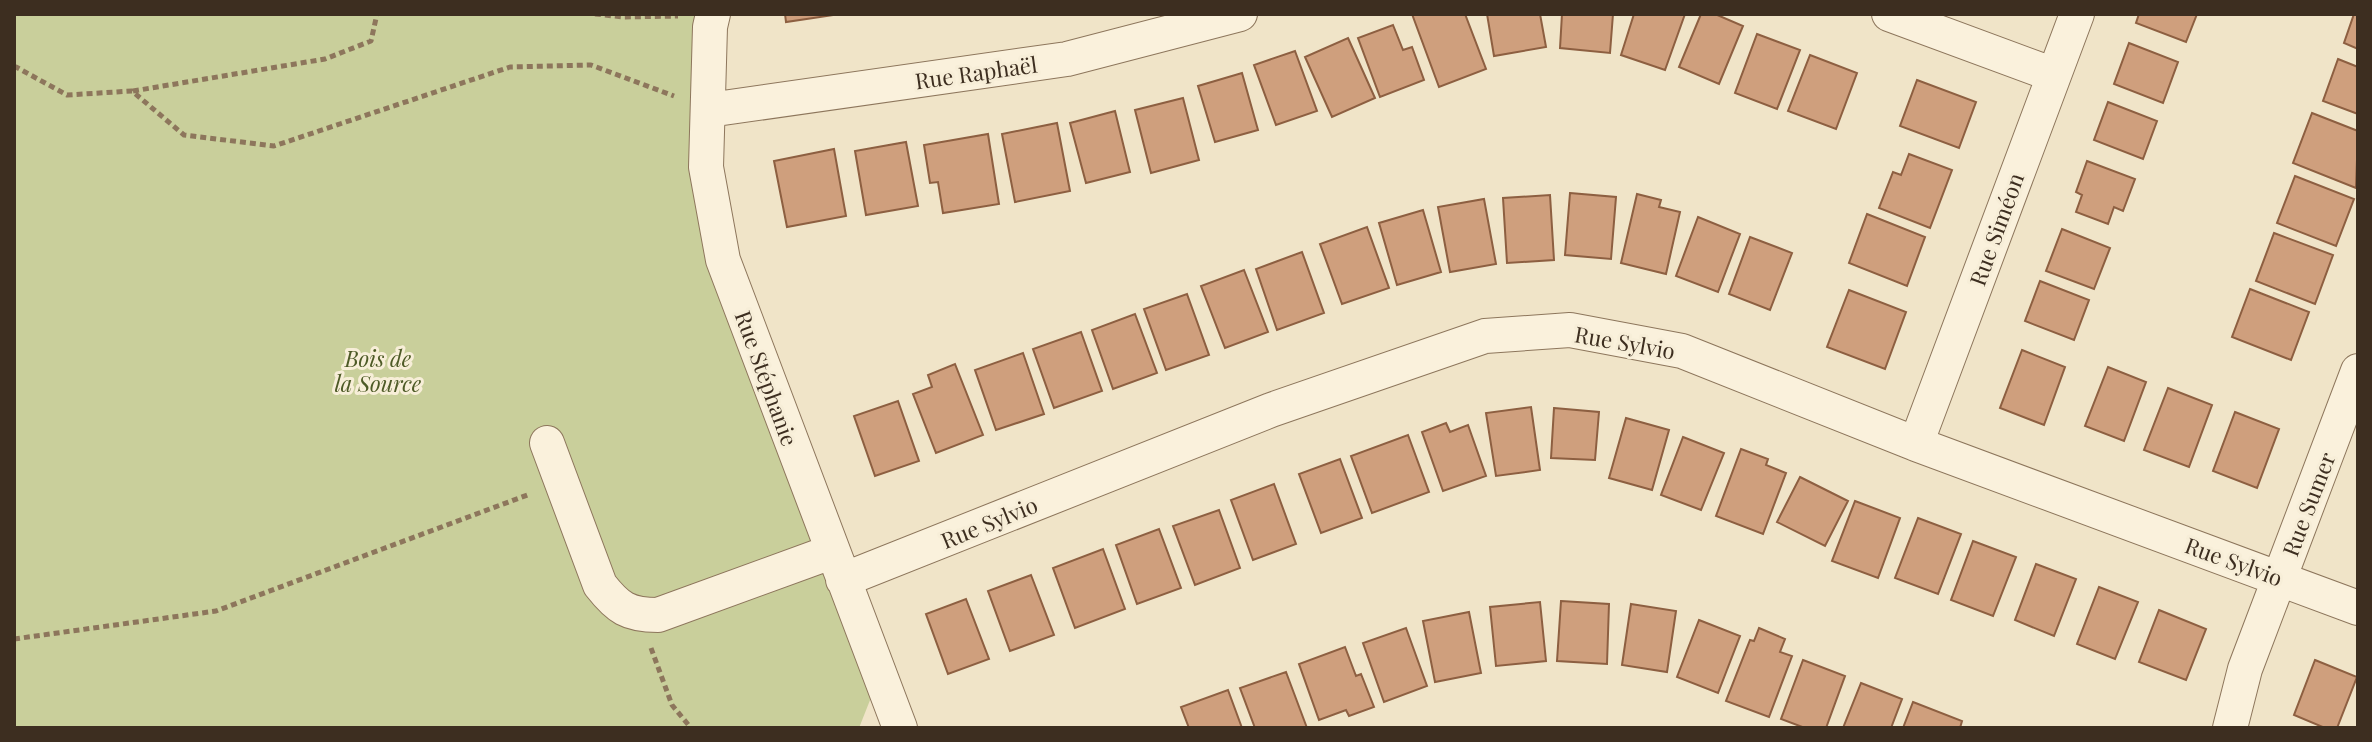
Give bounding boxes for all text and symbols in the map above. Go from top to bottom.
street label: Rue Raphaël [913,49,1039,95]
street label: Rue Siméon [1962,169,2030,289]
street label: Rue Stéphanie [729,306,805,450]
street label: Rue Sylvio [1572,318,1678,366]
park label: Bois de la Source [335,343,422,398]
street label: Rue Sumer [2275,448,2342,560]
street label: Rue Sylvio [936,489,1042,555]
street label: Rue Sylvio [2181,530,2287,592]

